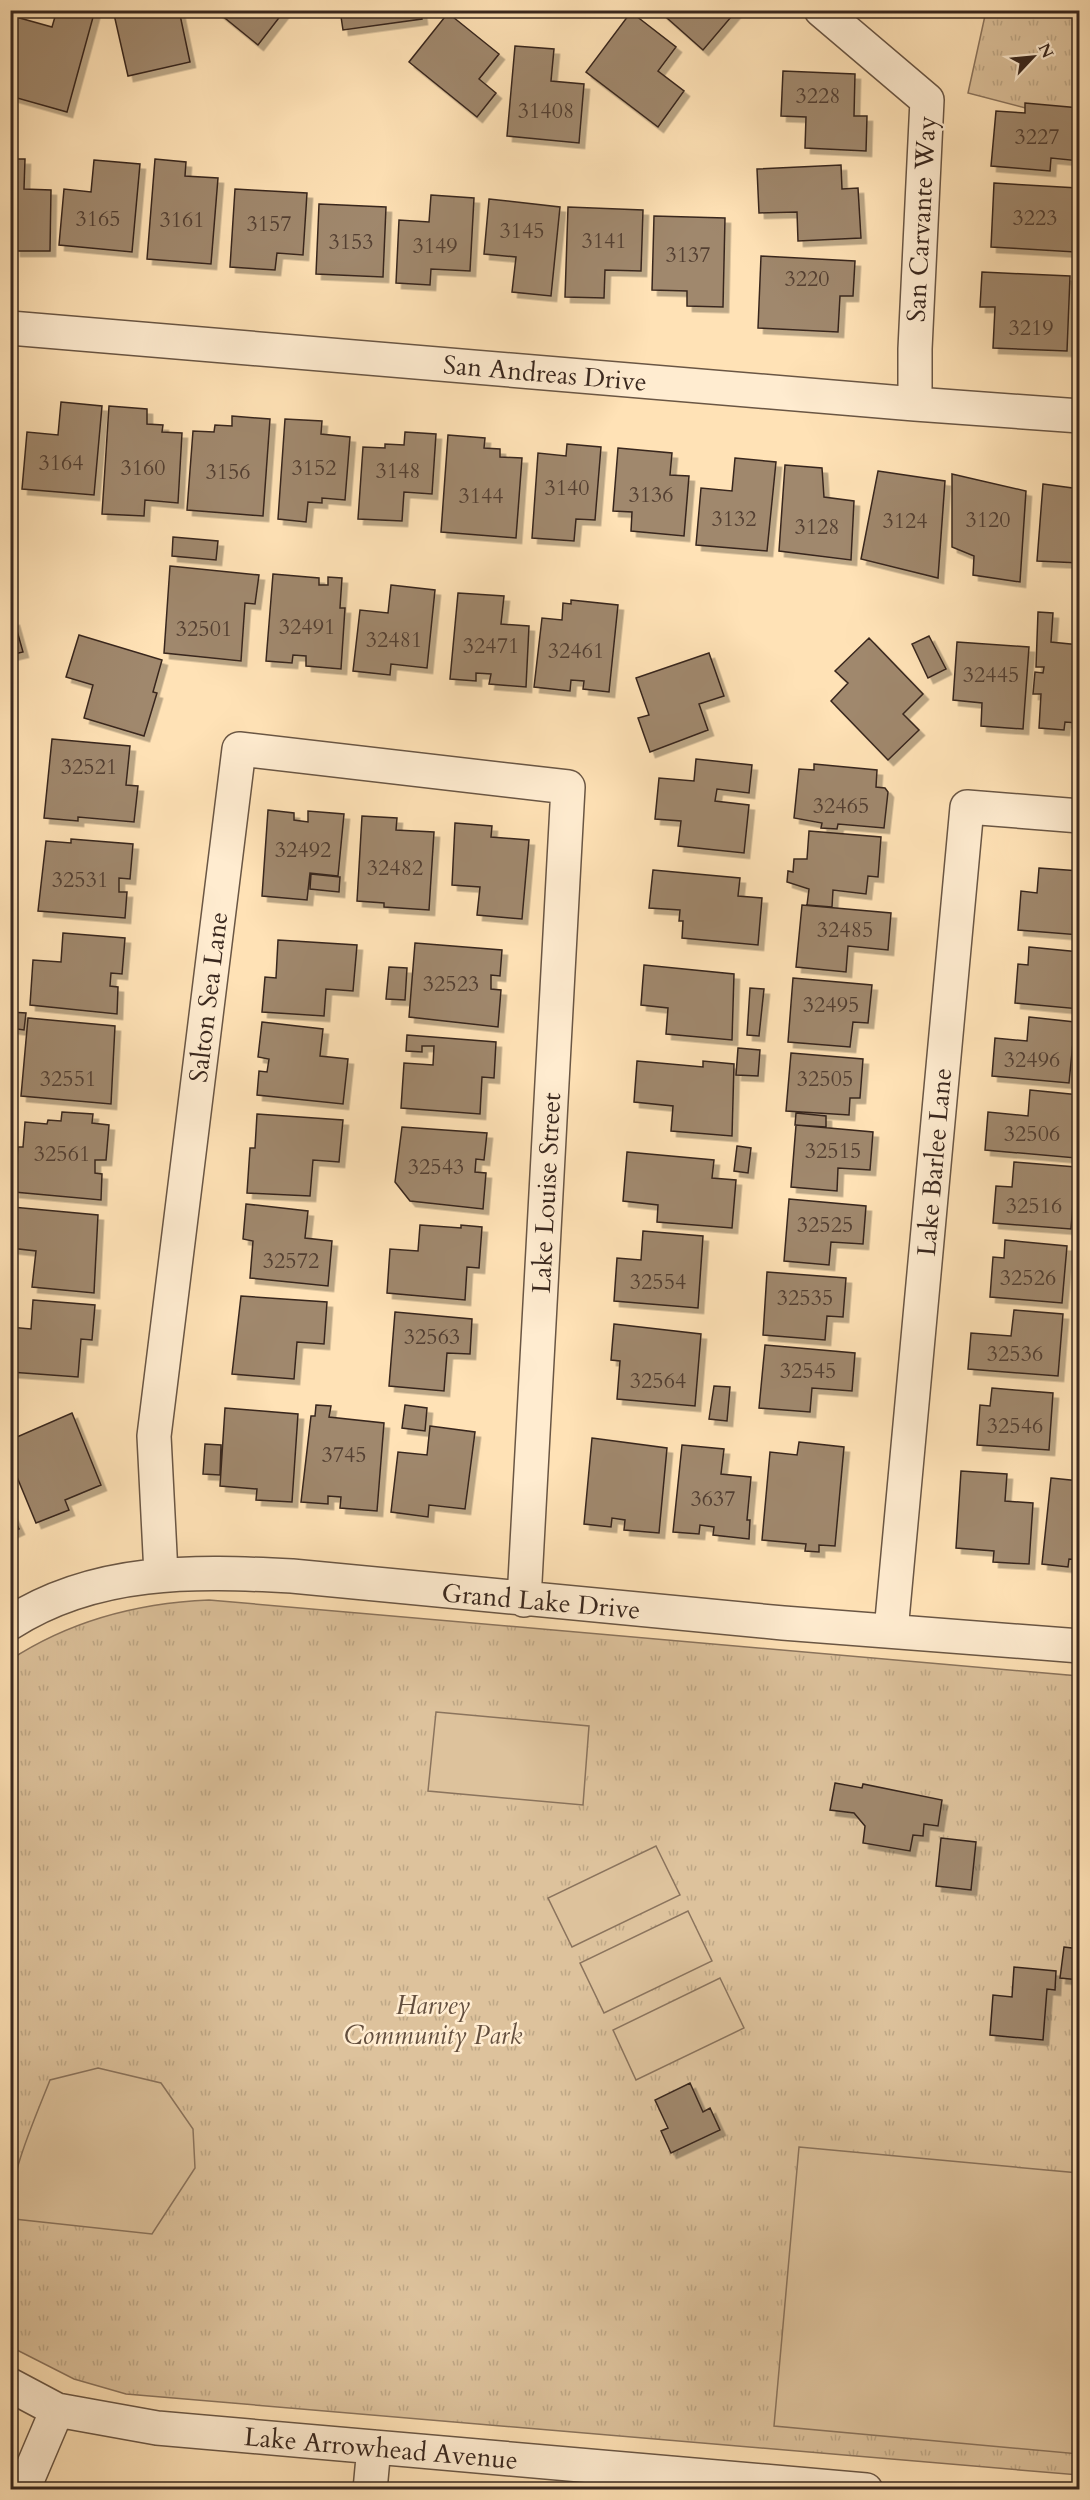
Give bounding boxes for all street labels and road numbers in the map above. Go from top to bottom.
street label: San Carvante Way [899,115,944,323]
street label: San Andreas Drive [442,347,648,400]
street label: Salton Sea Lane [181,910,236,1084]
street label: Lake Barlee Lane [909,1066,960,1258]
street label: Lake Louise Street [524,1092,569,1294]
street label: Grand Lake Drive [440,1575,642,1628]
street label: Lake Arrowhead Avenue [243,2419,519,2478]

